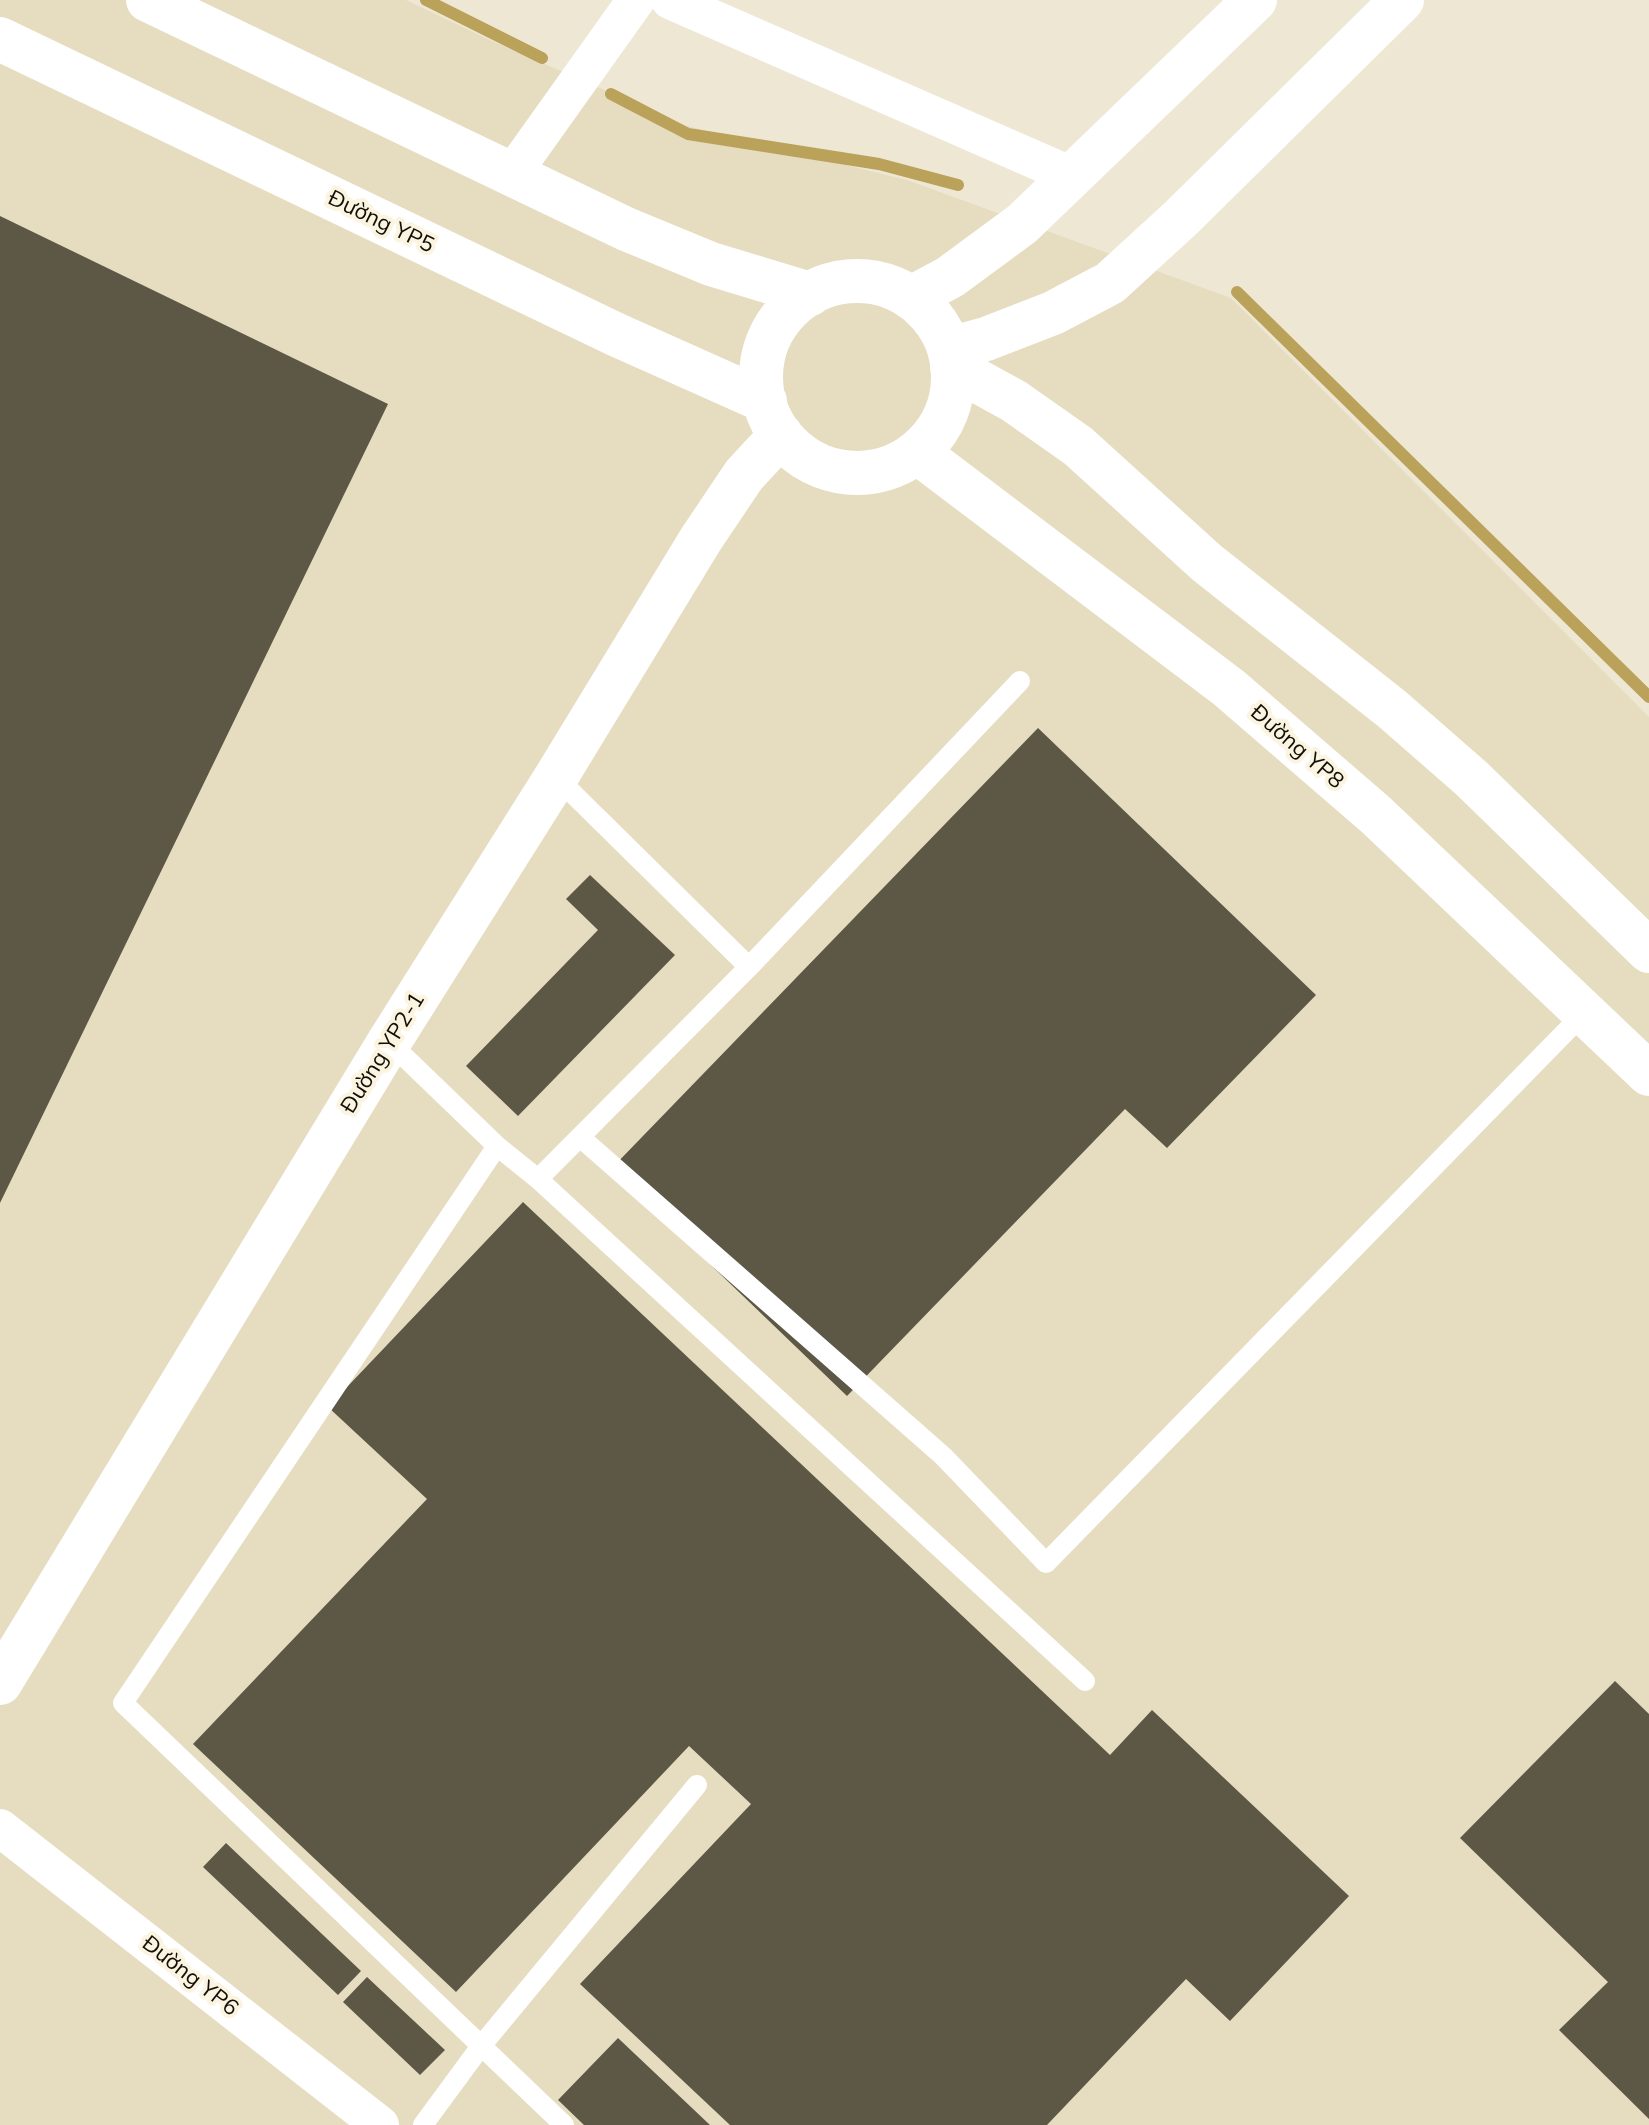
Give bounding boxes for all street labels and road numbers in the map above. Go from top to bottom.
street label: Đường YP5 [324,185,438,259]
street label: Đường YP8 [1245,699,1349,795]
street label: Đường YP2-1 [335,988,431,1118]
street label: Đường YP6 [137,1930,243,2022]

